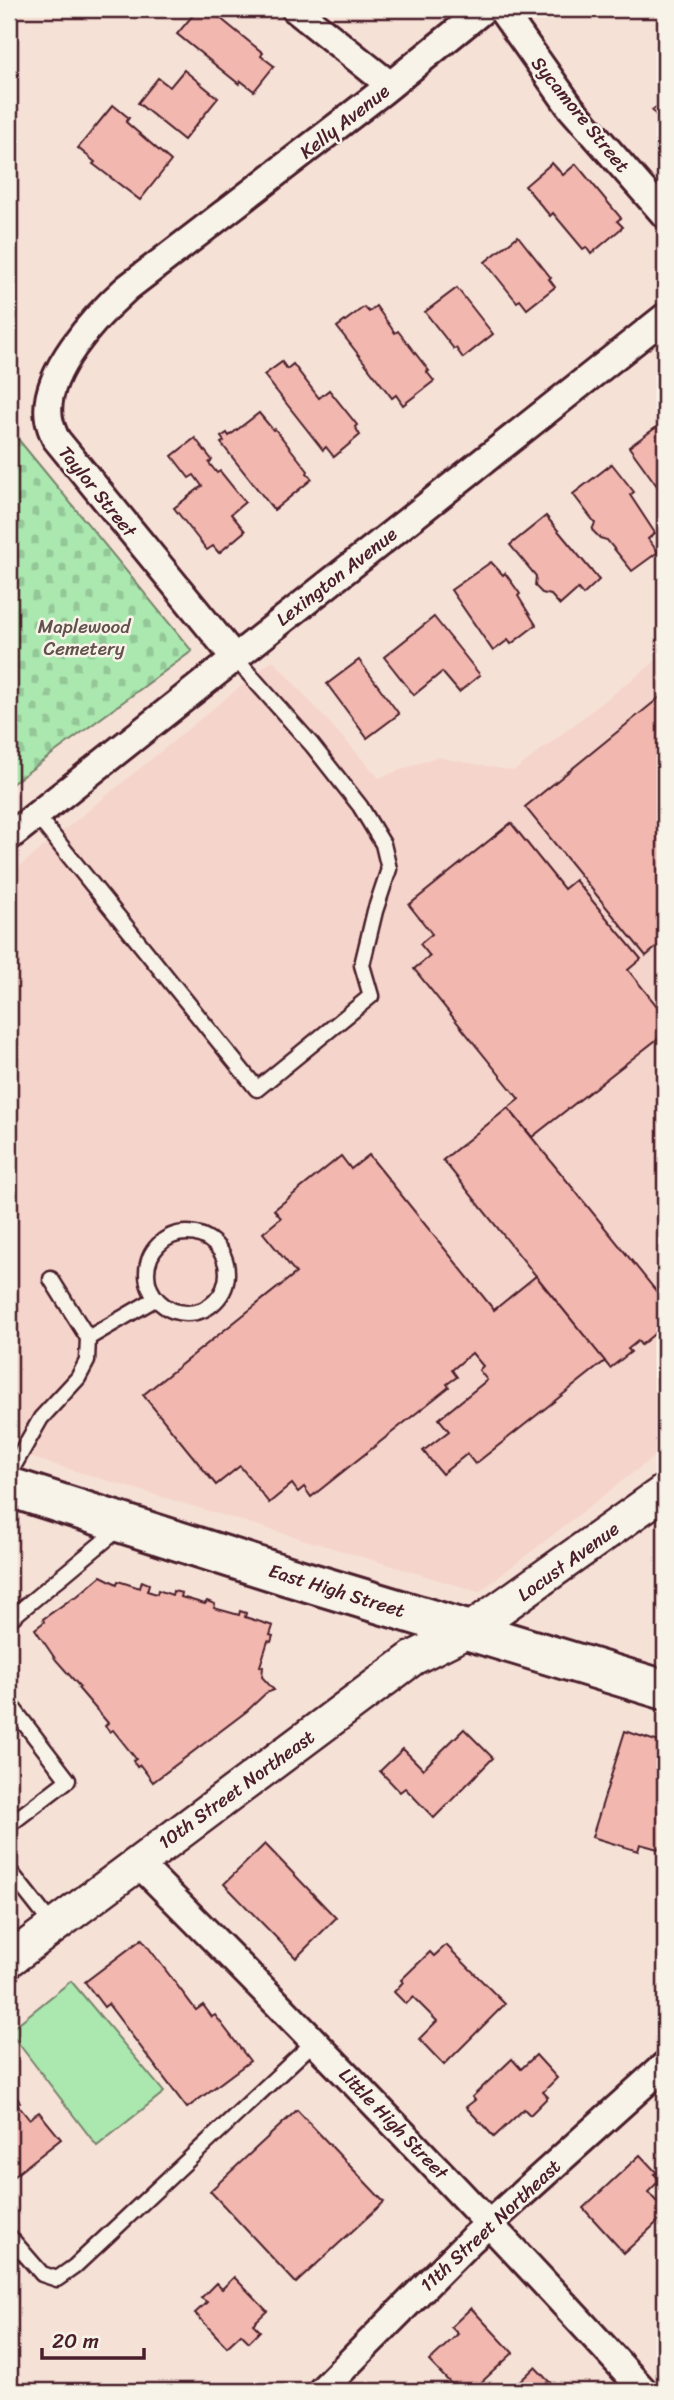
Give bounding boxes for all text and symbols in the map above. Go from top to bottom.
street label: Sycamore Street [523,48,638,180]
street label: Kelly Avenue [292,75,397,167]
street label: Taylor Street [50,438,146,546]
street label: Lexington Avenue [268,518,404,635]
park label: Maplewood Cemetery [38,610,132,665]
street label: Locust Avenue [510,1513,627,1610]
street label: East High Street [265,1554,409,1627]
street label: 10th Street Northeast [151,1721,322,1858]
street label: Little High Street [331,2059,457,2188]
street label: 11th Street Northeast [412,2151,569,2300]
scale bar [42,2316,144,2360]
text: 20 m [52,2322,99,2360]

